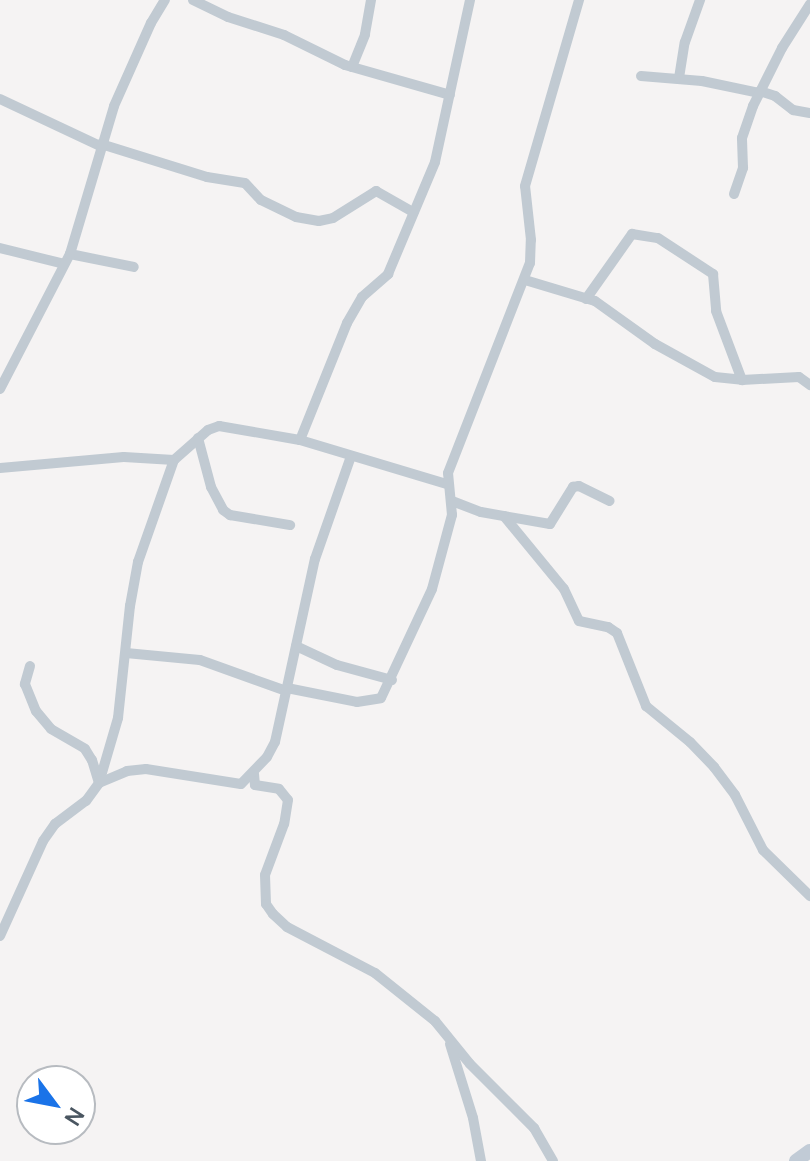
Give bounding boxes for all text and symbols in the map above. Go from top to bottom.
north arrow [16,1065,96,1145]
text: N [58,1102,92,1131]

